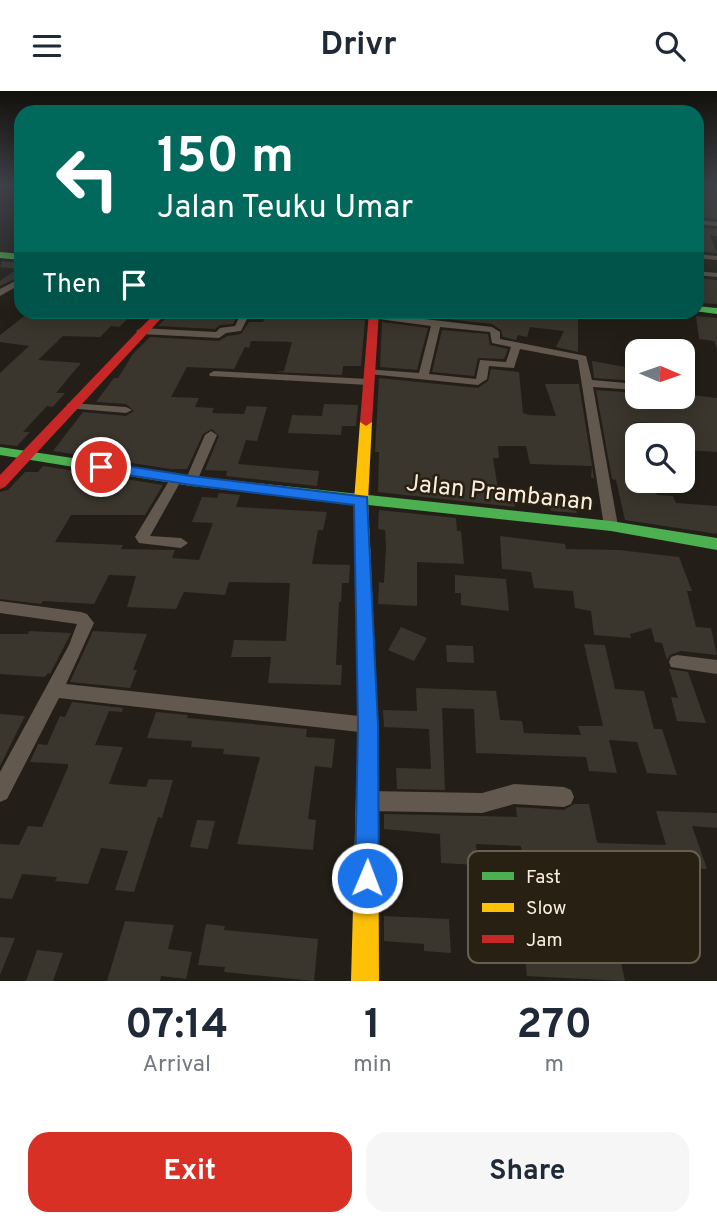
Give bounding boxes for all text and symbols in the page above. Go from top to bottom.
text: Drivr [320,26,397,66]
icon: menu [28,27,66,65]
icon: search [651,27,689,65]
text: 150 m [157,128,294,190]
icon: left [42,133,133,224]
text: Jalan Teuku Umar [157,189,413,229]
icon: arrive [115,266,153,304]
text: Then [42,269,101,302]
north arrow [625,339,695,409]
map controls [625,339,695,493]
button: search [625,423,695,493]
pin [71,437,131,497]
icon: arrive [82,448,120,486]
street label: Jalan Prambanan [405,469,595,519]
position arrow [330,841,404,915]
legend [468,851,700,963]
text: Fast [526,866,561,890]
text: Slow [526,897,566,921]
text: Jam [526,929,563,953]
text: 07:14 [125,1000,228,1053]
text: 1 [364,1000,381,1053]
text: 270 [517,1000,592,1053]
text: Arrival [142,1051,211,1080]
text: min [353,1051,392,1080]
text: m [545,1051,564,1080]
button: Exit [28,1132,352,1212]
button: Share [366,1132,689,1212]

